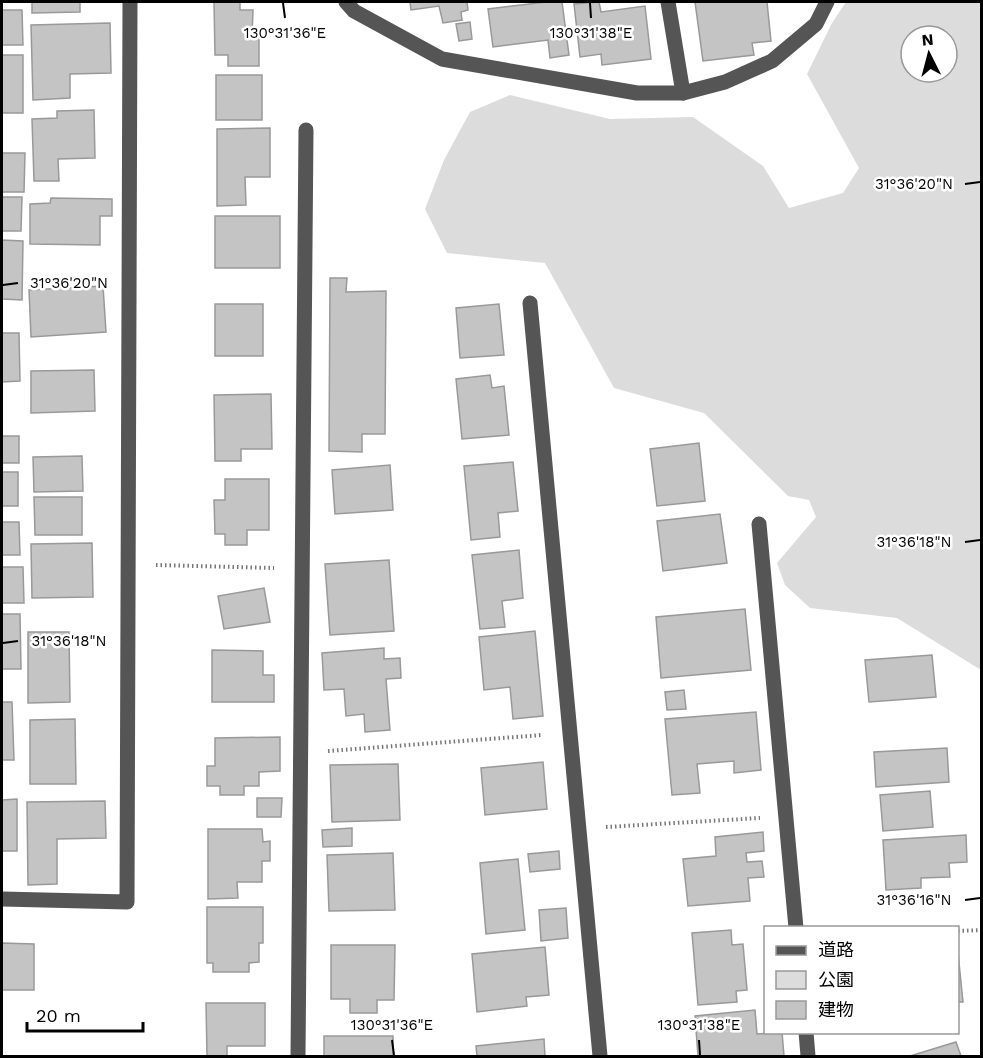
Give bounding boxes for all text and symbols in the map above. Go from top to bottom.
text: 130°31'36"E [244,24,326,42]
text: 130°31'38"E [550,24,632,42]
north arrow [899,24,959,84]
text: N [921,30,934,50]
text: 31°36'20"N [875,175,953,193]
text: 31°36'20"N [30,274,108,292]
text: 31°36'18"N [876,533,952,551]
text: 31°36'18"N [31,632,107,650]
text: 31°36'16"N [877,891,951,909]
legend [764,926,959,1034]
text: 道路 [818,939,854,960]
text: 公園 [818,969,854,990]
scale bar [27,995,142,1033]
text: 建物 [818,999,854,1020]
text: 20 m [36,1005,81,1026]
text: 130°31'36"E [351,1016,433,1034]
text: 130°31'38"E [658,1016,740,1034]

